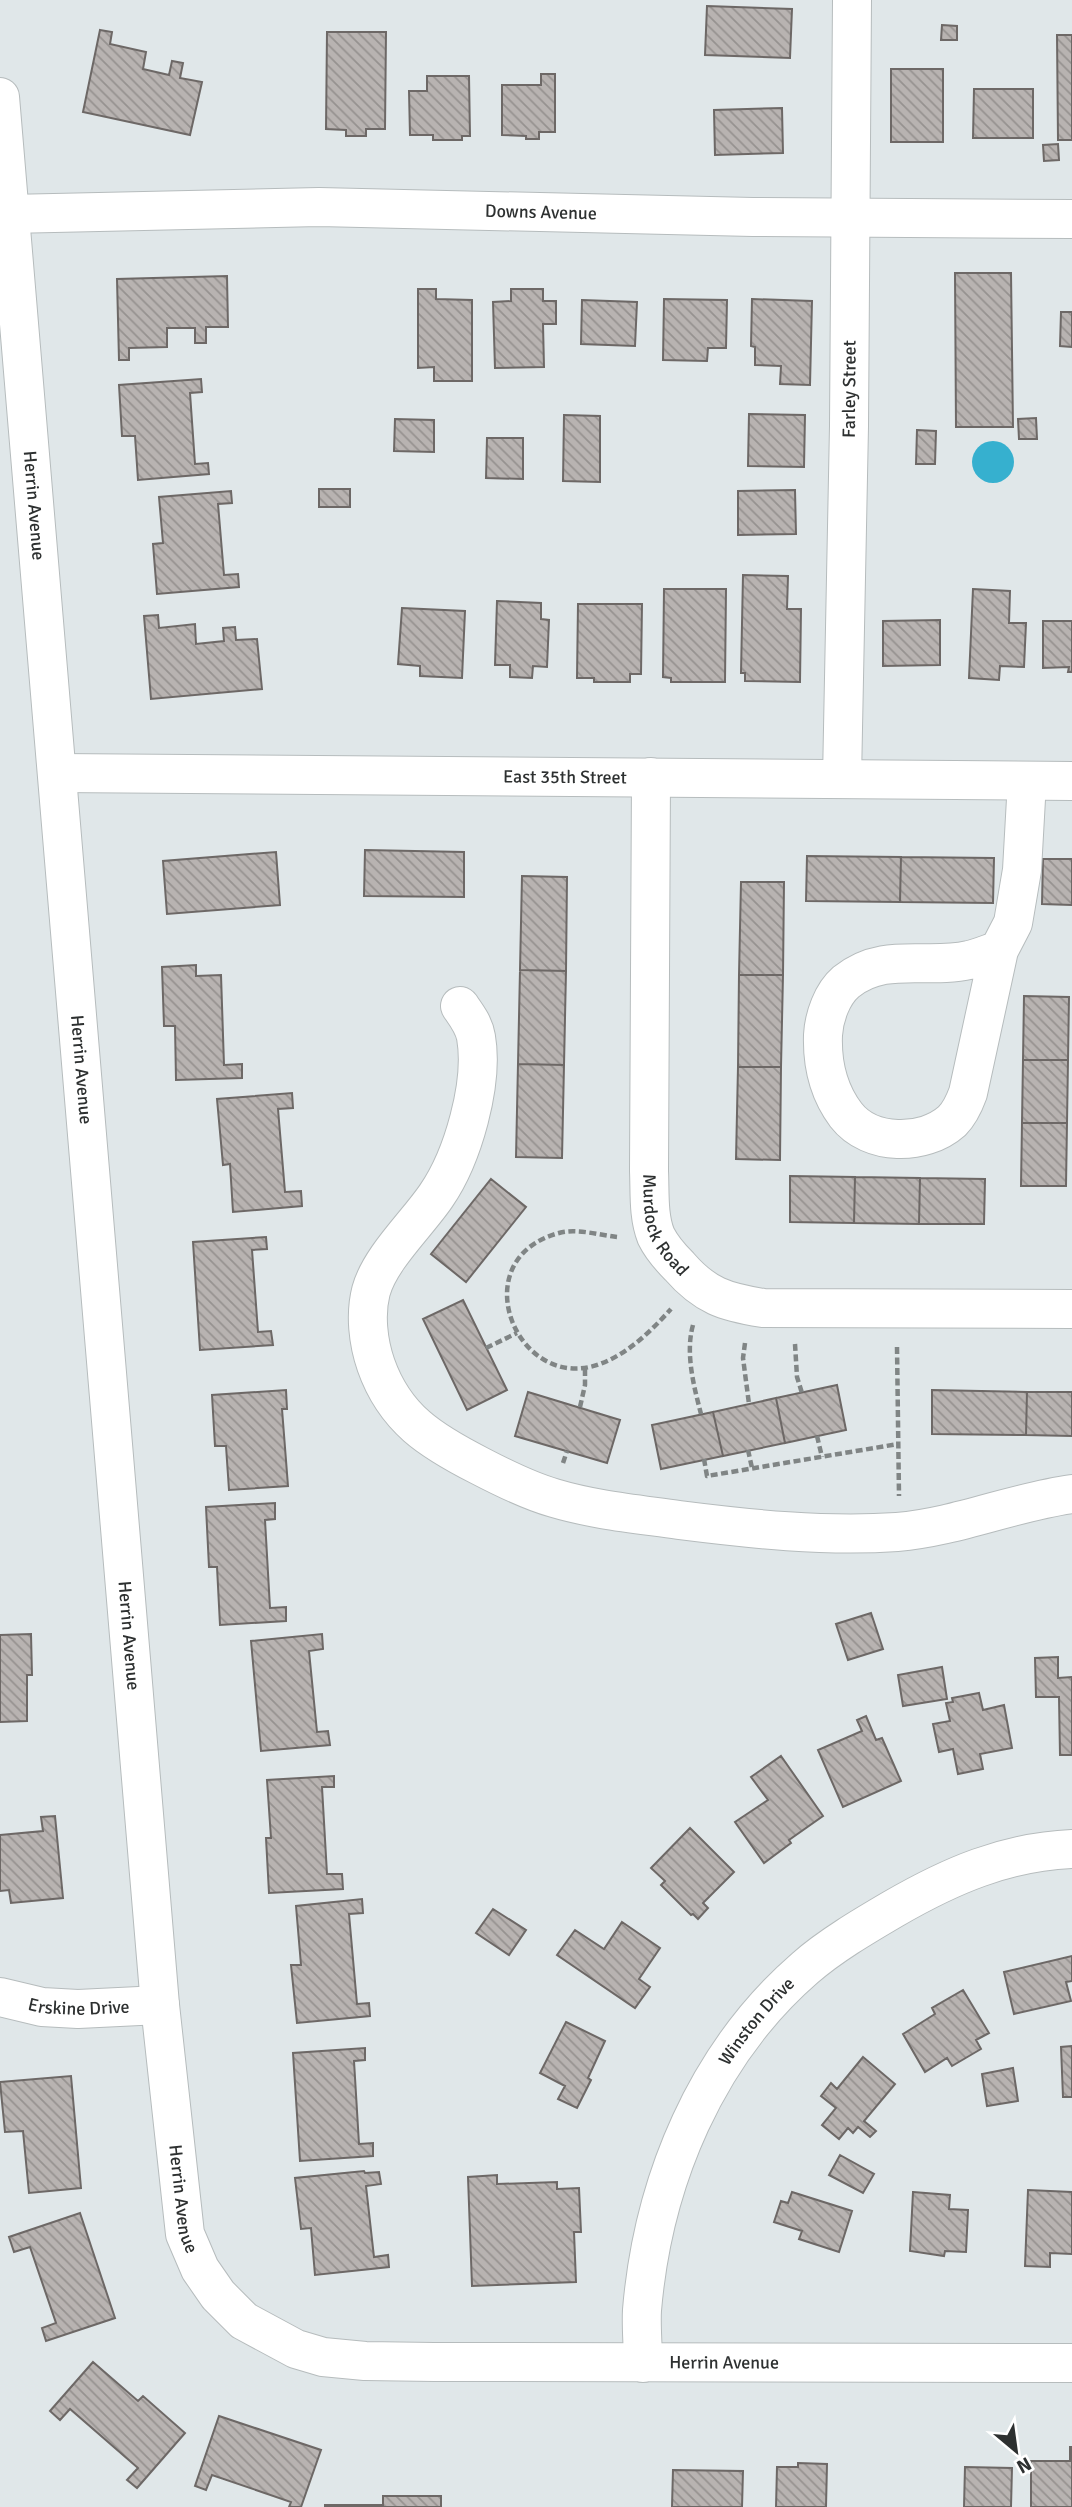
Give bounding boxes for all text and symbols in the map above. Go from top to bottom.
street label: Downs Avenue [485,200,597,224]
street label: Farley Street [838,340,861,438]
street label: Herrin Avenue [19,450,50,561]
street label: East 35th Street [503,766,627,788]
street label: Herrin Avenue [66,1014,97,1125]
street label: Murdock Road [638,1174,693,1280]
street label: Herrin Avenue [113,1580,145,1691]
street label: Winston Drive [714,1973,799,2069]
street label: Erskine Drive [26,1993,130,2020]
street label: Herrin Avenue [164,2143,203,2257]
street label: Herrin Avenue [669,2351,779,2374]
north arrow [981,2416,1051,2486]
text: N [1012,2451,1035,2479]

